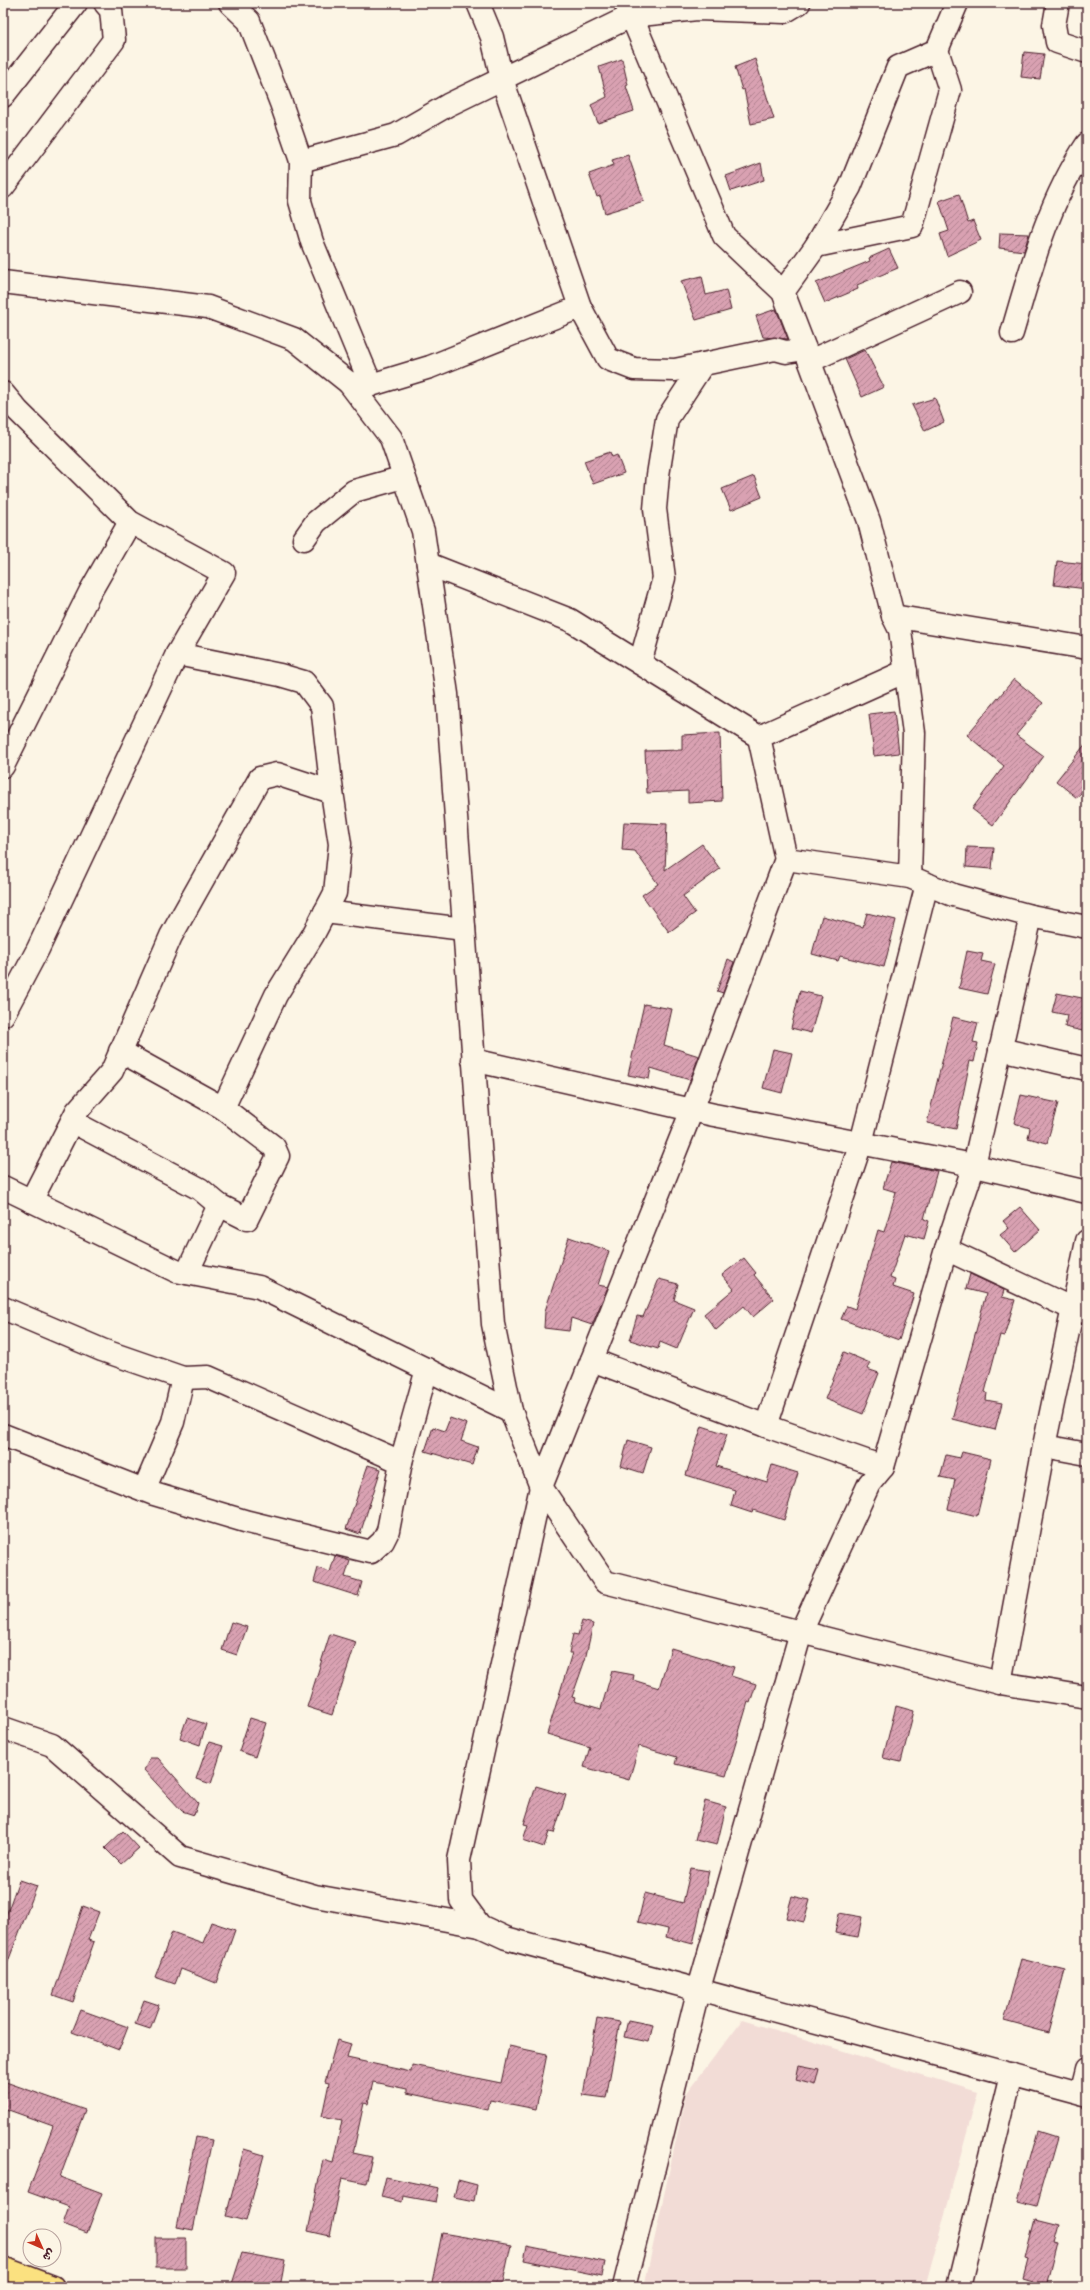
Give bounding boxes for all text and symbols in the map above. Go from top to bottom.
north arrow [22,2228,62,2268]
text: ش [39,2245,60,2266]

